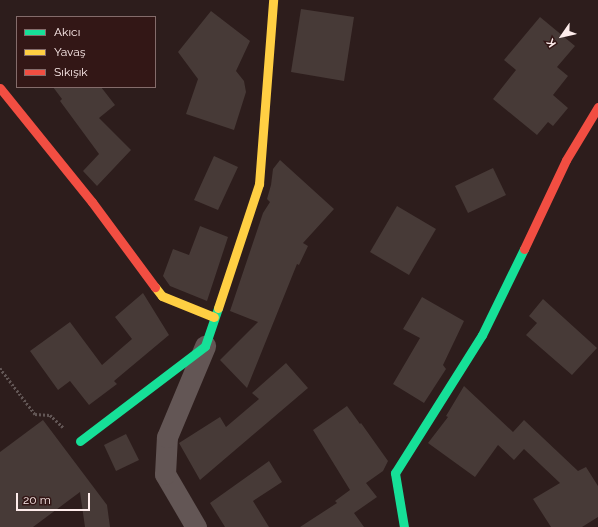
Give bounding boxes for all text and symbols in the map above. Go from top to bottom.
legend [16,16,156,88]
north arrow [542,16,582,56]
text: Akıcı [54,25,80,39]
text: K [544,36,559,50]
text: Yavaş [54,45,86,59]
text: Sıkışık [54,65,88,79]
scale bar [18,485,92,511]
text: 20 m [23,493,51,507]

